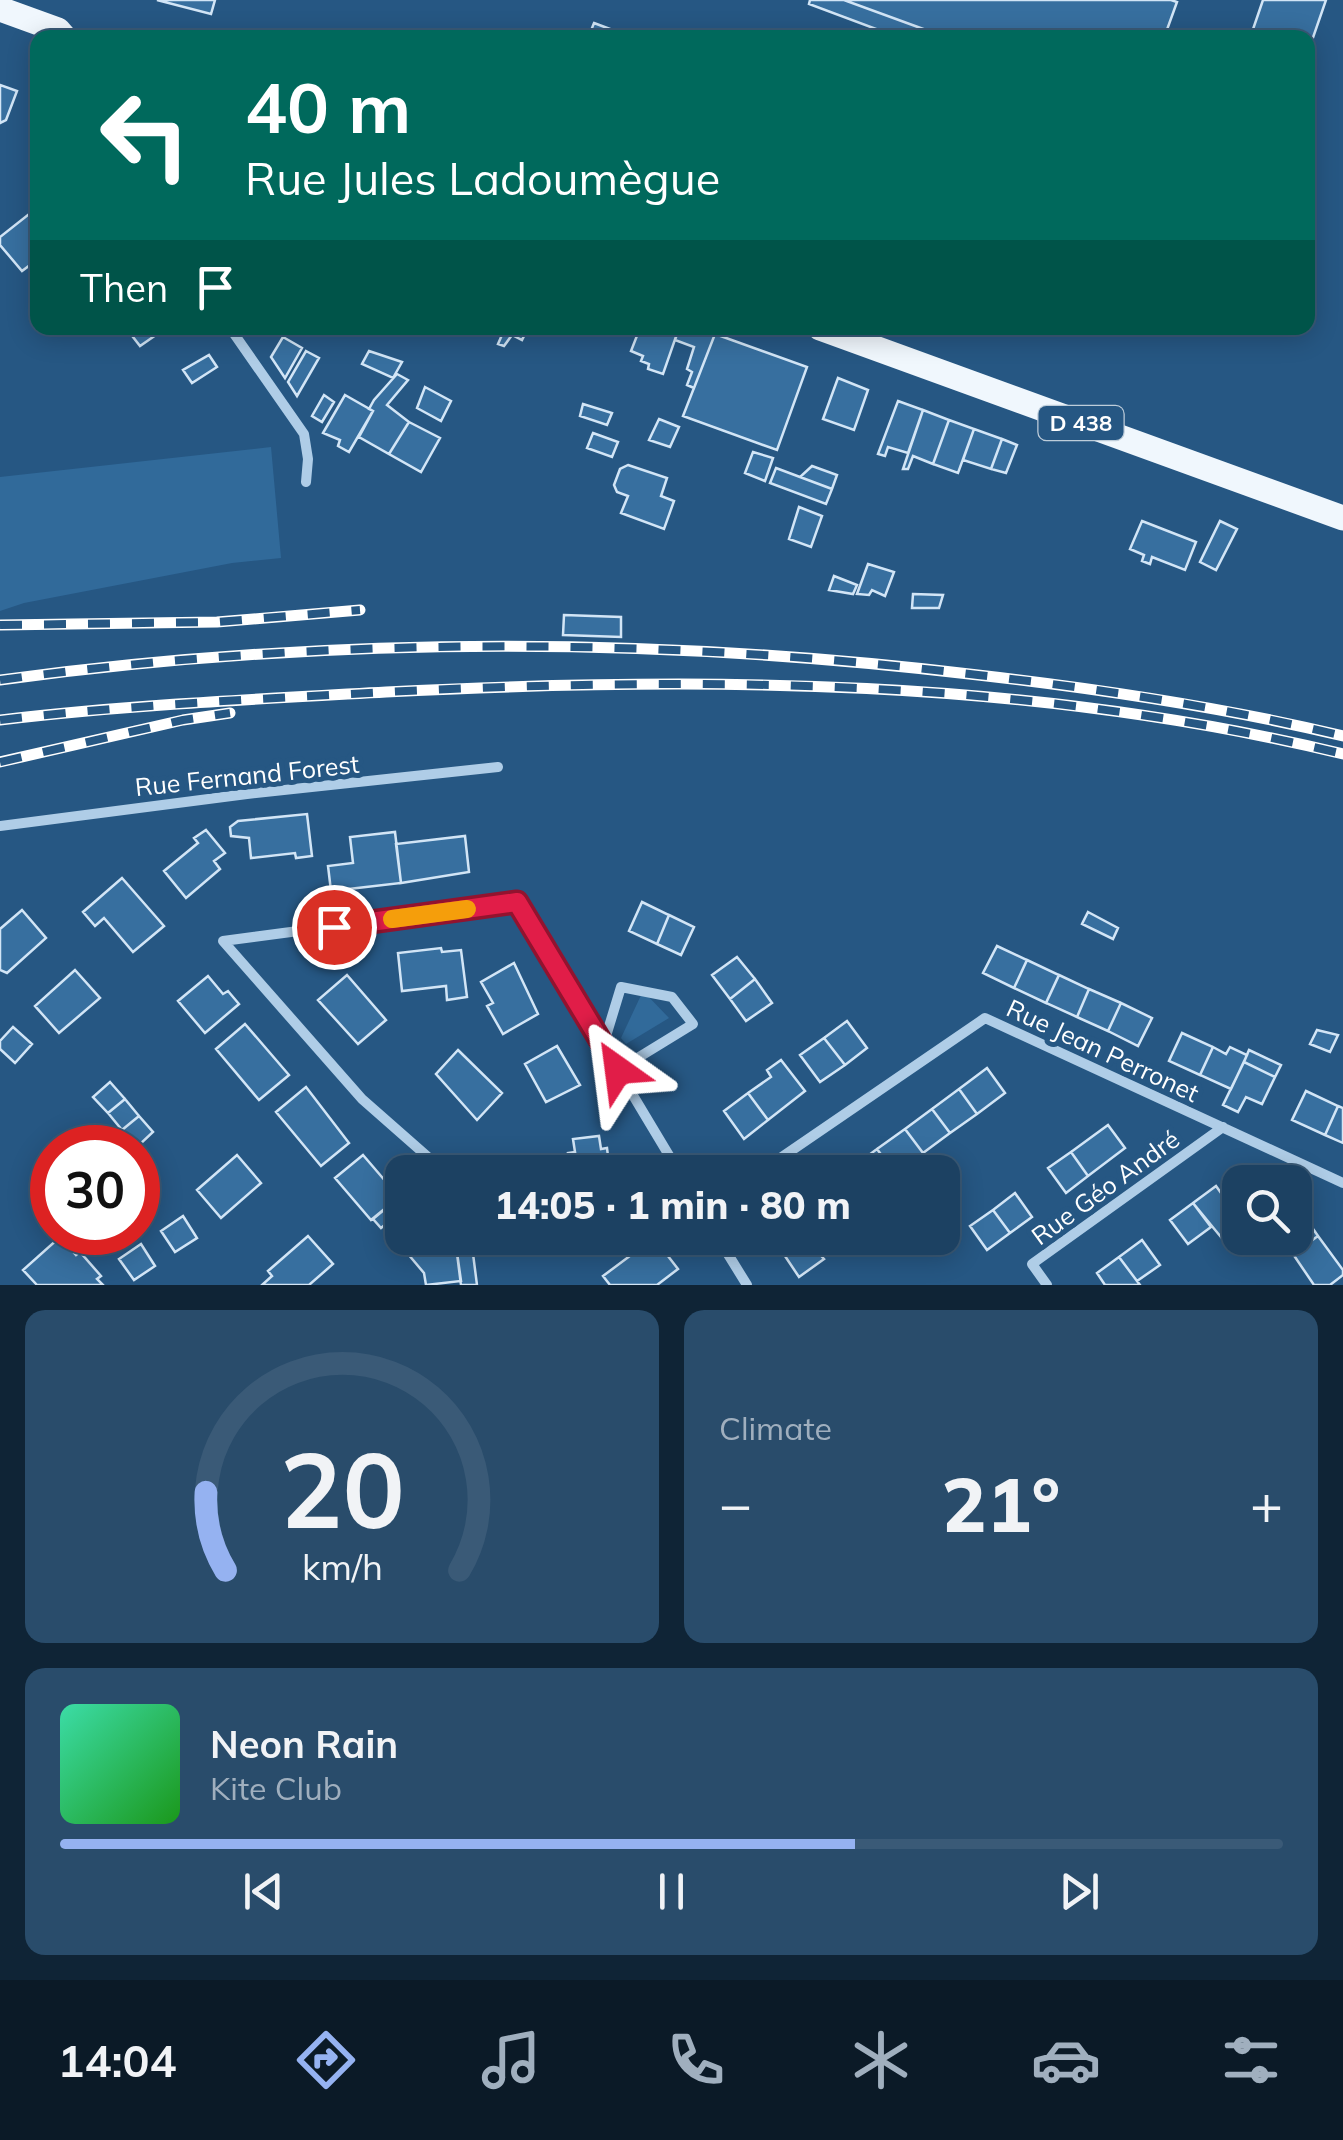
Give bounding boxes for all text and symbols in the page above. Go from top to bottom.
text: 40 m [245,63,411,151]
icon: left [80,70,210,200]
text: Rue Jules Ladoumègue [245,150,720,206]
icon: arrive [188,260,243,315]
text: Then [80,264,168,312]
road number: D 438 [1038,406,1124,440]
street label: Rue Fernand Forest [133,748,361,802]
pin [292,885,377,970]
icon: arrive [307,900,362,955]
street label: Rue Jean Perronet [1002,992,1204,1108]
position arrow [566,1018,670,1122]
street label: Rue Géo André [1025,1123,1185,1251]
speed limit sign: 30 [30,1125,160,1255]
map controls [1222,1165,1312,1255]
button: search [1222,1165,1312,1255]
text: 14:05 · 1 min · 80 m [494,1181,851,1229]
text: Climate [719,1408,832,1448]
text: 20 [280,1423,404,1554]
text: 21° [942,1457,1060,1551]
text: − [719,1469,752,1538]
text: + [1250,1469,1283,1538]
text: km/h [302,1544,382,1589]
text: Neon Rain [210,1720,398,1768]
text: Kite Club [210,1768,342,1808]
icon: previous [236,1864,291,1919]
icon: pause [644,1864,699,1919]
icon: next [1052,1864,1107,1919]
icon: directions [291,2025,361,2095]
icon: music [476,2025,546,2095]
icon: phone [661,2025,731,2095]
icon: climate [846,2025,916,2095]
icon: car [1031,2025,1101,2095]
icon: filters [1216,2025,1286,2095]
text: 14:04 [57,2032,177,2088]

